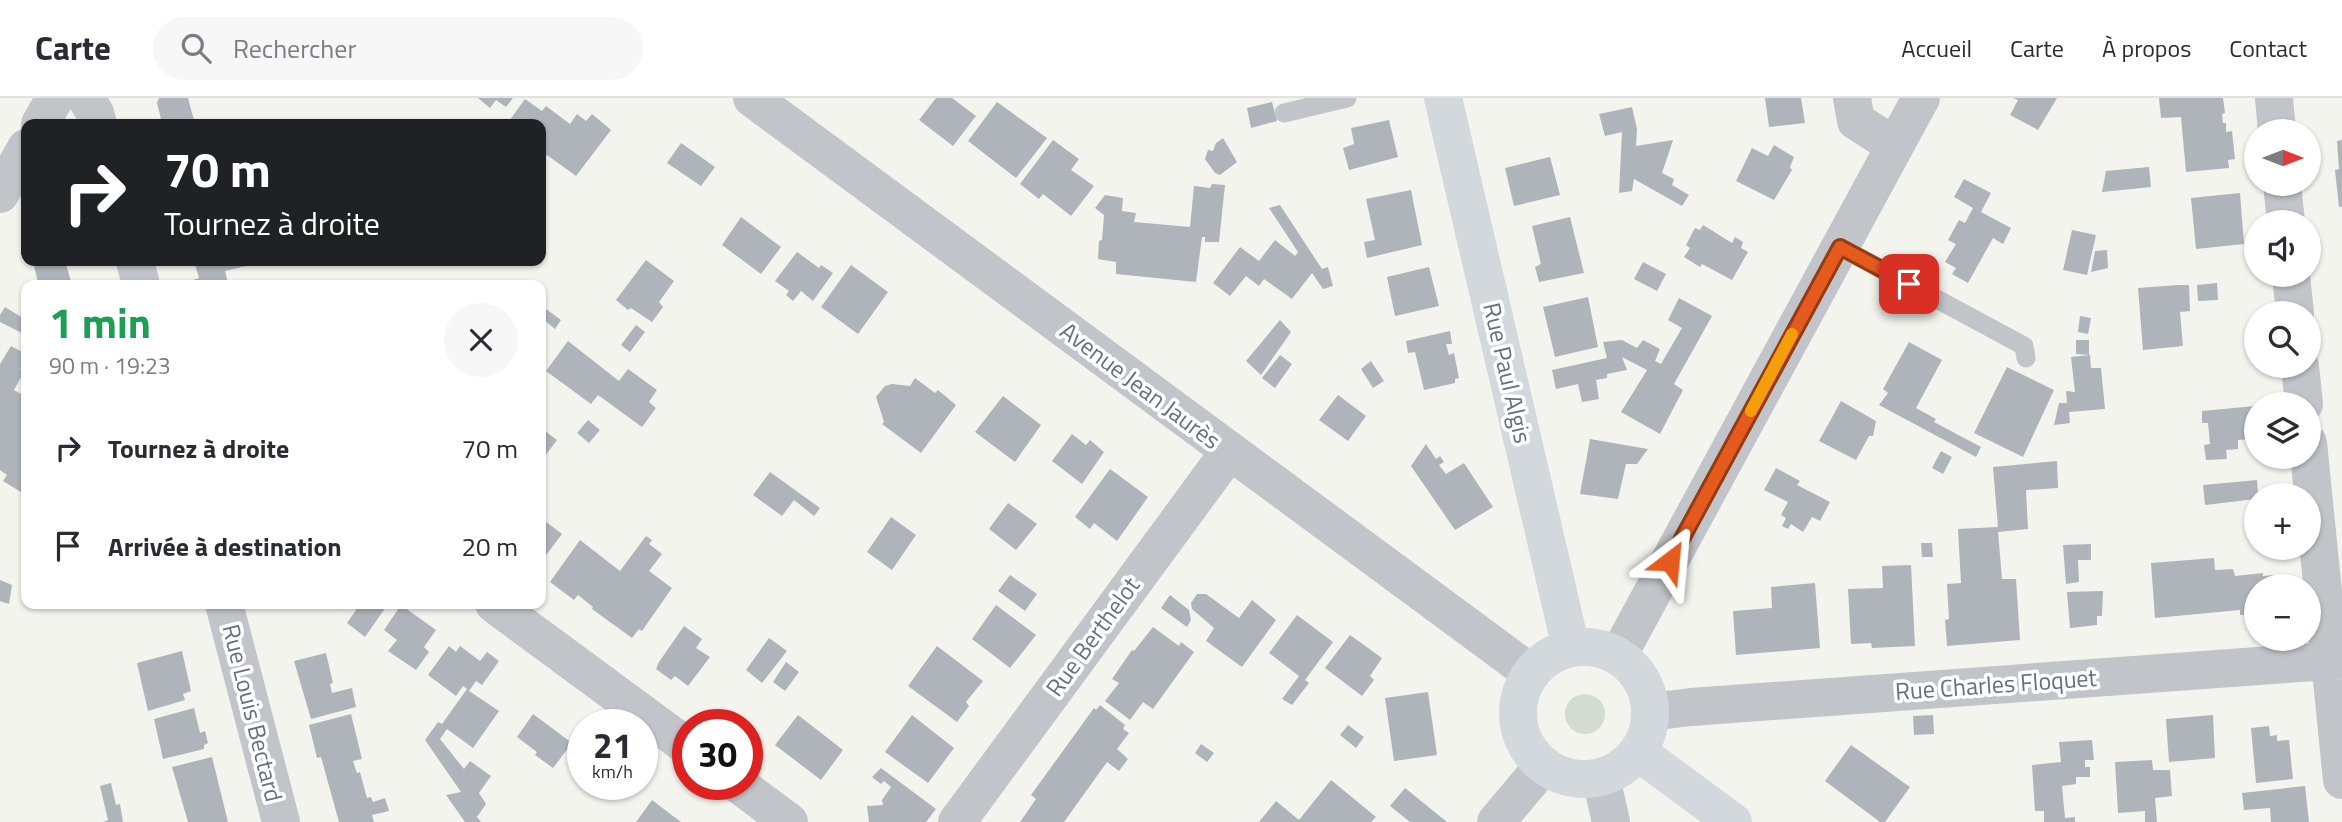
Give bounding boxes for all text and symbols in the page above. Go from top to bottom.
search box [153,17,643,80]
text: Carte [35,23,111,73]
icon: search [177,29,215,67]
text: Rechercher [233,29,356,68]
text: Accueil [1901,30,1972,66]
text: Carte [2010,30,2064,66]
text: À propos [2102,30,2191,66]
text: Contact [2229,30,2307,66]
north arrow [2244,119,2320,196]
map controls [2244,119,2321,651]
text: 70 m [164,131,271,206]
icon: right [49,147,140,238]
text: Tournez à droite [164,199,380,247]
button: sound [2244,210,2321,287]
pin [1879,254,1939,314]
icon: arrive [1890,265,1928,303]
text: 1 min [49,290,151,354]
street label: Rue Paul Algis [1474,299,1542,447]
button: search [2244,301,2321,378]
button: close [444,303,518,377]
street label: Avenue Jean Jaurès [1053,313,1228,458]
text: 90 m · 19:23 [49,348,171,383]
button: layers [2244,392,2321,469]
icon: right [49,429,87,467]
text: Tournez à droite [108,429,289,468]
text: 70 m [461,429,518,468]
button: + [2244,483,2321,560]
position arrow [1633,524,1707,598]
icon: arrive [49,527,87,565]
text: Arrivée à destination [108,527,342,566]
text: 20 m [461,527,518,566]
street label: Rue Berthelot [1036,569,1148,704]
button: − [2244,574,2321,651]
street label: Rue Louis Bectard [214,620,292,805]
street label: Rue Charles Floquet [1894,659,2098,709]
speed limit sign: 30 [672,709,763,800]
text: 21 [593,718,632,772]
text: km/h [592,758,633,785]

